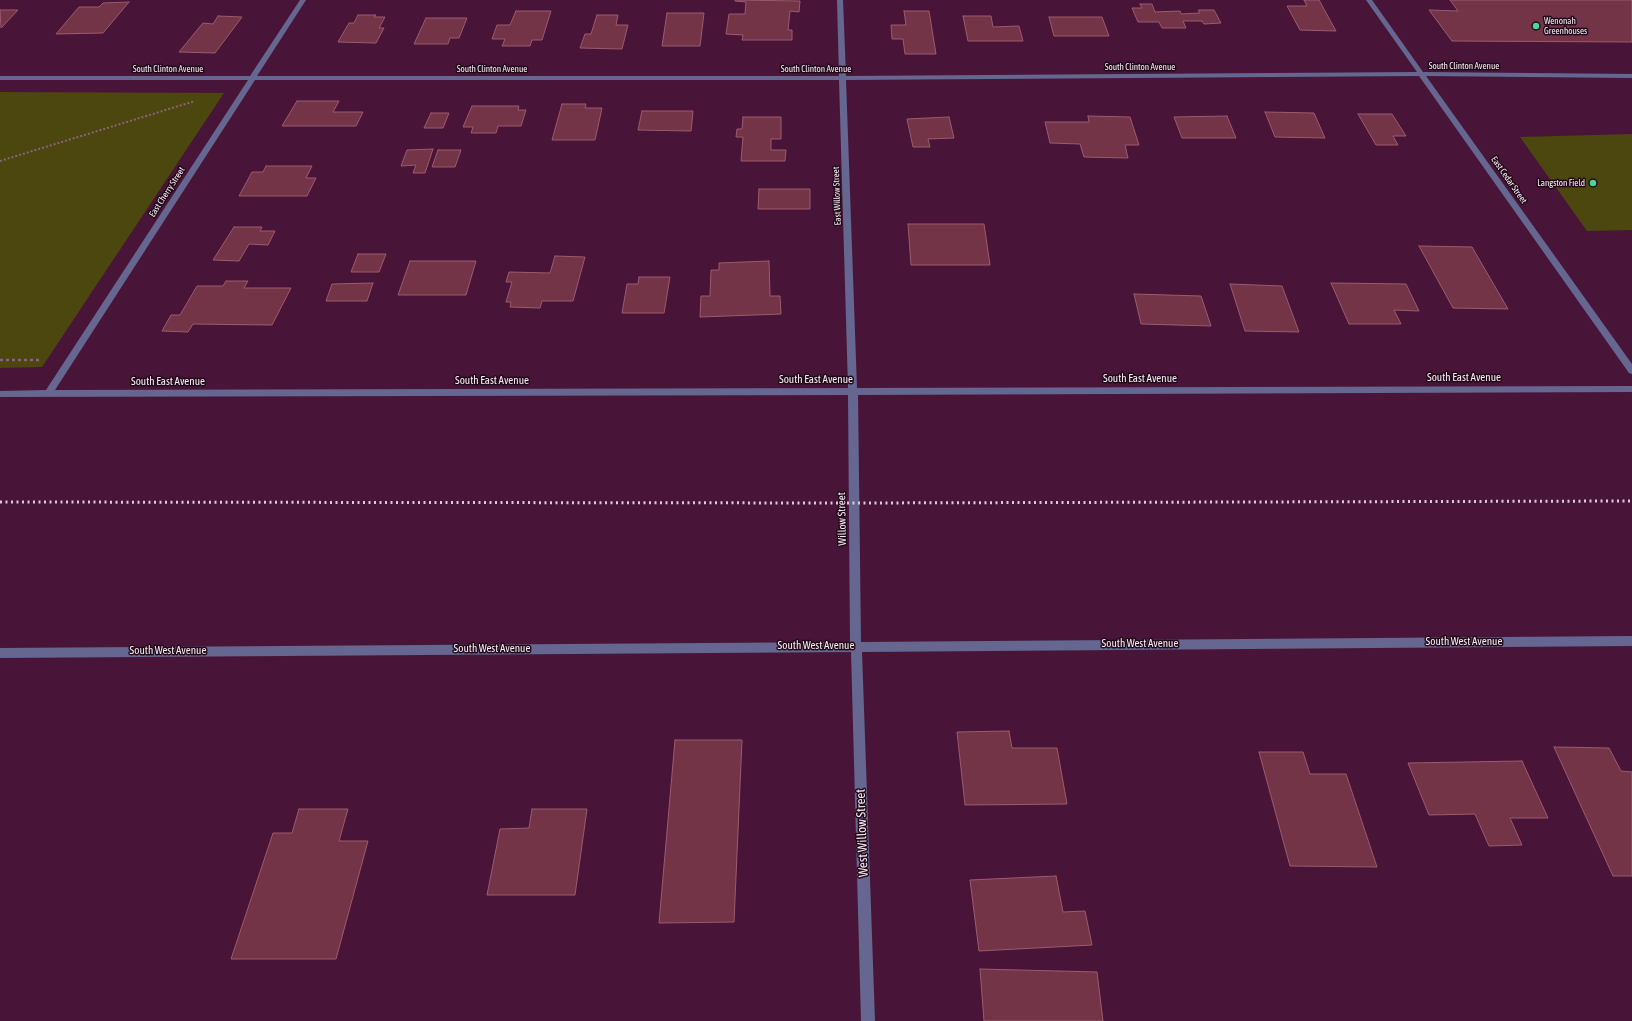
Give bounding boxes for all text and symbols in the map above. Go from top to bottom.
place label: Wenonah Greenhouses [1544,16,1587,37]
marker: Wenonah Greenhouses [1531,21,1541,31]
street label: South Clinton Avenue [1429,61,1499,71]
street label: South Clinton Avenue [1105,62,1175,72]
street label: South Clinton Avenue [133,64,203,74]
street label: South Clinton Avenue [457,64,527,74]
street label: South Clinton Avenue [781,64,851,74]
street label: East Cedar Street [1489,154,1529,206]
street label: East Cherry Street [147,165,187,219]
street label: East Willow Street [831,166,843,226]
place label: Langston Field [1537,178,1585,188]
marker: Langston Field [1588,178,1598,188]
street label: South East Avenue [1427,371,1501,385]
street label: South East Avenue [1103,372,1177,386]
street label: South East Avenue [779,373,853,387]
street label: South East Avenue [455,374,529,388]
street label: South East Avenue [131,375,205,389]
street label: Willow Street [835,492,849,546]
street label: South West Avenue [1426,635,1502,649]
street label: South West Avenue [1102,637,1178,651]
street label: South West Avenue [778,639,854,653]
street label: South West Avenue [454,642,530,656]
street label: South West Avenue [130,644,206,658]
street label: West Willow Street [853,789,871,877]

